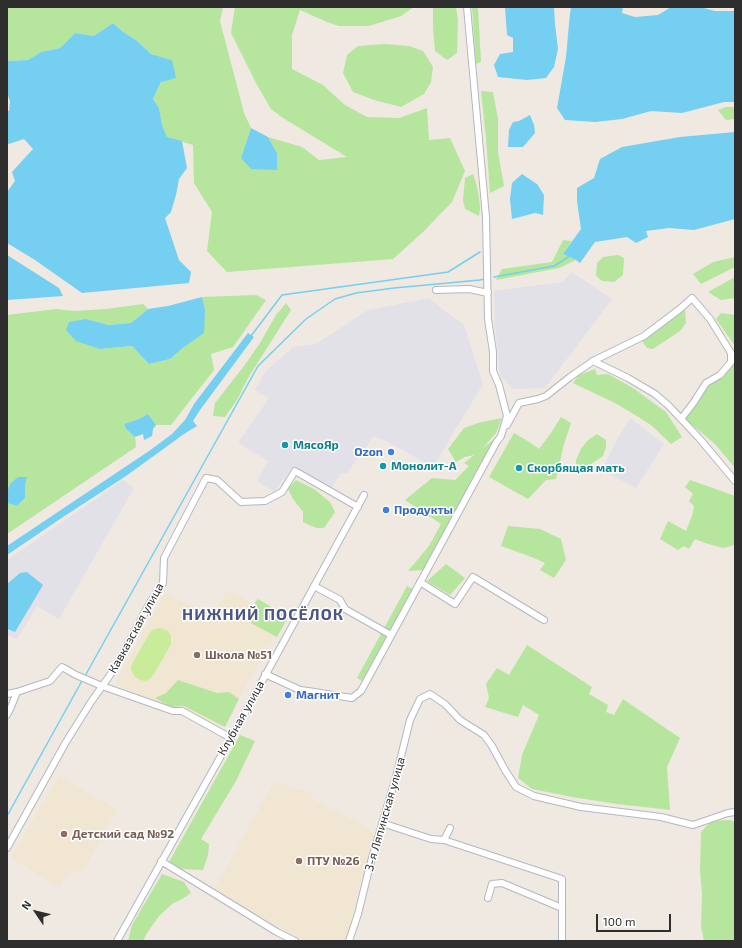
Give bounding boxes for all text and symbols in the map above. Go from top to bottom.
place label: МясоЯр [293,438,339,452]
marker: МясоЯр [280,440,290,450]
place label: Ozon [354,445,383,459]
marker: Ozon [386,447,396,457]
place label: Монолит-А [391,459,457,473]
marker: Монолит-А [378,461,388,471]
place label: Скорбящая мать [527,461,625,475]
marker: Скорбящая мать [514,463,524,473]
place label: Продукты [394,503,453,517]
marker: Продукты [381,505,391,515]
street label: Кавказская улица [105,580,167,676]
district label: НИЖНИЙ ПОСЁЛОК [182,605,344,625]
place label: Школа №51 [205,648,272,662]
marker: Школа №51 [192,650,202,660]
street label: Клубная улица [214,678,268,758]
place label: Магнит [296,688,340,702]
marker: Магнит [283,690,293,700]
street label: 3-я Ляпинская улица [362,755,408,873]
place label: Детский сад №92 [72,827,174,841]
marker: Детский сад №92 [59,829,69,839]
place label: ПТУ №26 [307,854,360,868]
marker: ПТУ №26 [294,856,304,866]
north arrow [16,892,56,932]
text: N [18,898,33,912]
scale bar [598,906,673,932]
text: 100 m [603,914,635,928]

